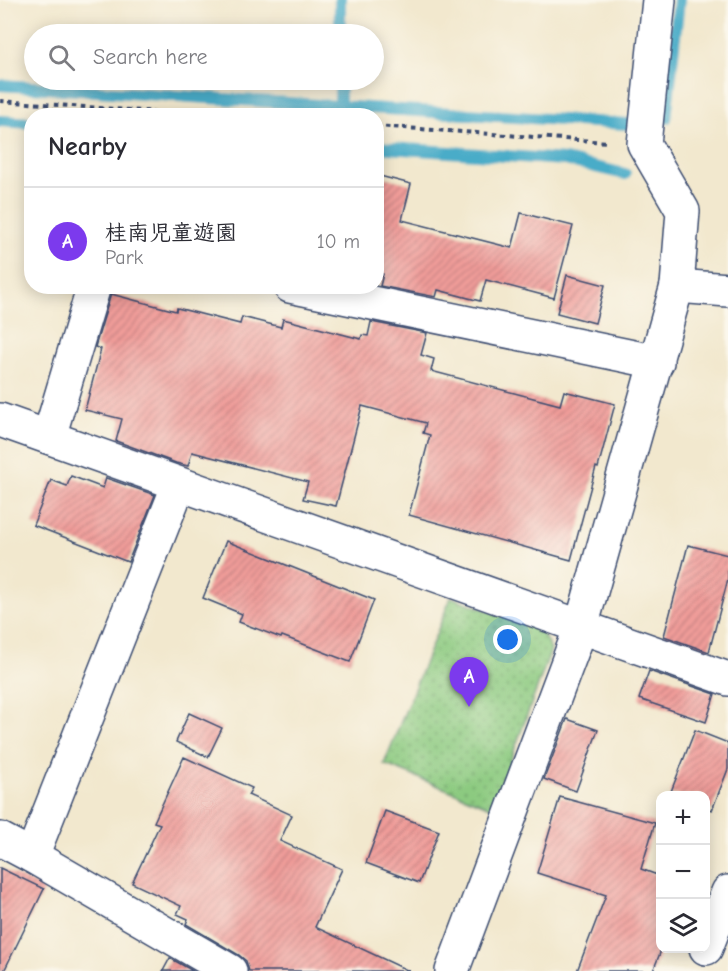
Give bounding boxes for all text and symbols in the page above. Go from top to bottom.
search box [24,24,384,90]
icon: search [45,41,78,74]
text: Search here [93,44,208,70]
text: Nearby [48,132,127,162]
text: 桂南児童遊園 [105,220,237,246]
text: A [62,230,73,253]
text: 10 m [317,230,360,253]
text: Park [105,246,143,269]
your location [493,625,522,654]
pin: A [450,658,488,707]
map controls [656,791,710,953]
button: + [656,791,710,845]
button: − [656,845,710,899]
button: layers [656,899,710,953]

